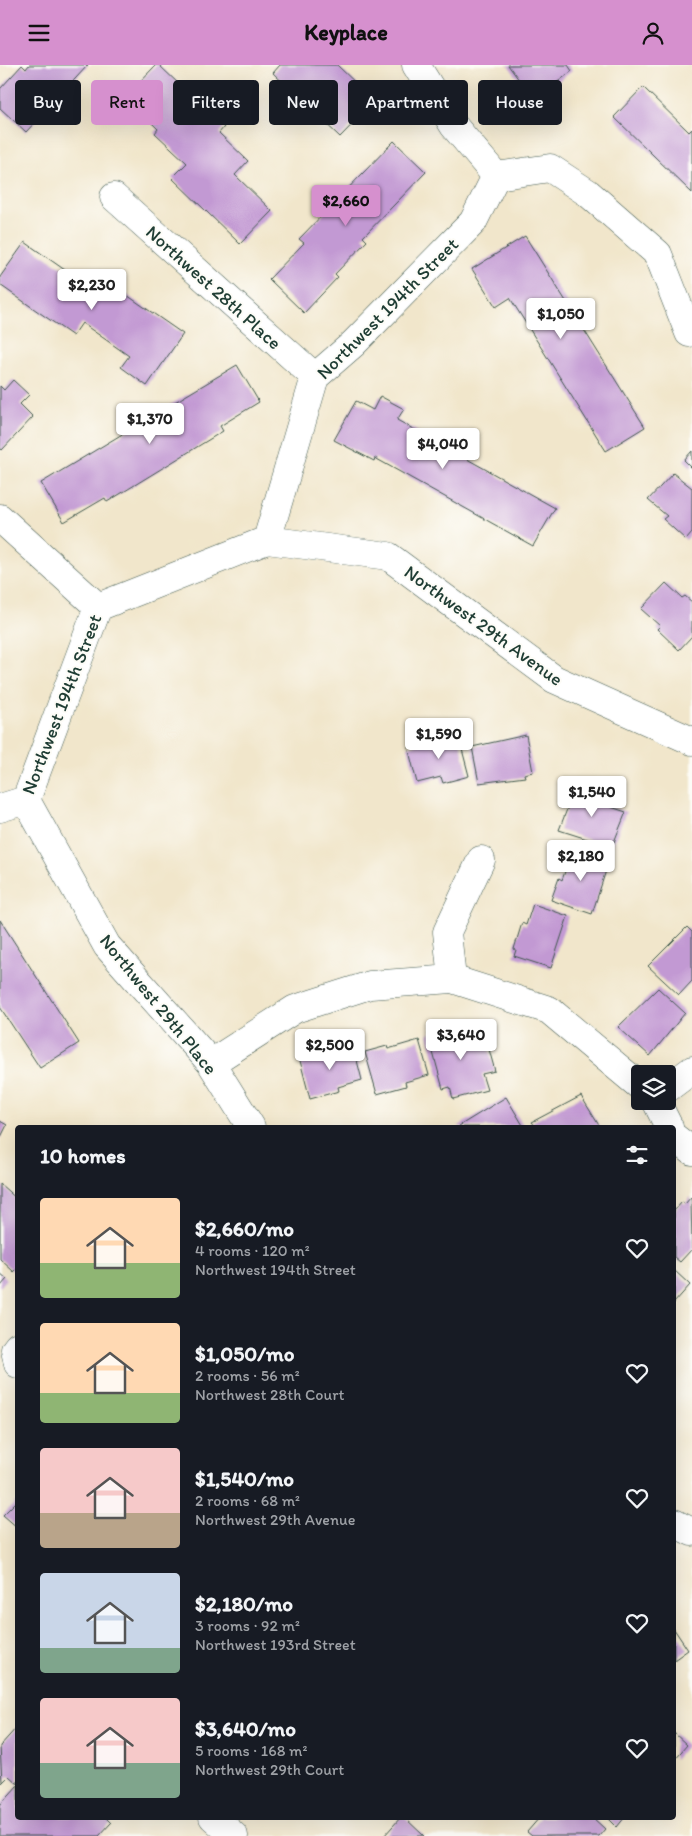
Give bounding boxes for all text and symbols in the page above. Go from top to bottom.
icon: menu [25,19,53,47]
text: Keyplace [304,19,388,46]
icon: person [639,19,667,47]
chip: Buy [15,80,81,125]
chip: Rent [91,80,163,125]
chip: Filters [173,80,259,125]
chip: New [269,80,338,125]
chip: Apartment [348,80,468,125]
chip: House [478,80,562,125]
pin: $2,660 [305,185,387,227]
text: $2,660 [322,191,370,210]
street label: Northwest 28th Place [141,220,286,354]
street label: Northwest 194th Street [312,233,463,384]
pin: $2,230 [51,269,133,311]
text: $2,230 [68,275,116,294]
pin: $1,050 [520,297,602,340]
text: $1,050 [537,304,585,323]
pin: $1,370 [109,403,191,445]
text: $1,370 [127,409,173,428]
pin: $4,040 [402,427,484,470]
text: $4,040 [418,434,468,453]
street label: Northwest 29th Avenue [400,560,568,691]
street label: Northwest 194th Street [17,611,106,797]
pin: $1,590 [398,717,480,760]
text: $1,590 [416,724,462,743]
pin: $1,540 [551,775,633,818]
text: $1,540 [568,782,616,801]
pin: $2,180 [540,839,622,882]
text: $2,180 [558,846,604,865]
street label: Northwest 29th Place [95,929,222,1079]
pin: $3,640 [420,1019,502,1061]
text: $3,640 [437,1025,485,1044]
pin: $2,500 [289,1029,371,1071]
text: $2,500 [306,1035,354,1054]
map controls [631,1065,676,1110]
button: layers [631,1065,676,1110]
icon: filters [623,1141,651,1169]
text: 10 homes [40,1143,126,1168]
text: $2,660/mo [195,1216,294,1241]
icon: home [80,1218,140,1278]
icon: heart [623,1234,651,1262]
text: 4 rooms · 120 m² [195,1241,310,1260]
text: Northwest 194th Street [195,1260,356,1279]
text: $1,050/mo [195,1341,294,1366]
icon: home [80,1343,140,1403]
icon: heart [623,1359,651,1387]
text: 2 rooms · 56 m² [195,1366,300,1385]
text: Northwest 28th Court [195,1385,345,1404]
text: $1,540/mo [195,1466,294,1491]
icon: home [80,1468,140,1528]
icon: heart [623,1484,651,1512]
text: 2 rooms · 68 m² [195,1491,300,1510]
text: Northwest 29th Avenue [195,1510,355,1529]
text: $2,180/mo [195,1591,293,1616]
icon: home [80,1593,140,1653]
icon: heart [623,1609,651,1637]
text: 3 rooms · 92 m² [195,1616,300,1635]
text: Northwest 193rd Street [195,1635,356,1654]
text: $3,640/mo [195,1716,296,1741]
icon: home [80,1718,140,1778]
icon: heart [623,1734,651,1762]
text: 5 rooms · 168 m² [195,1741,308,1760]
text: Northwest 29th Court [195,1760,344,1779]

